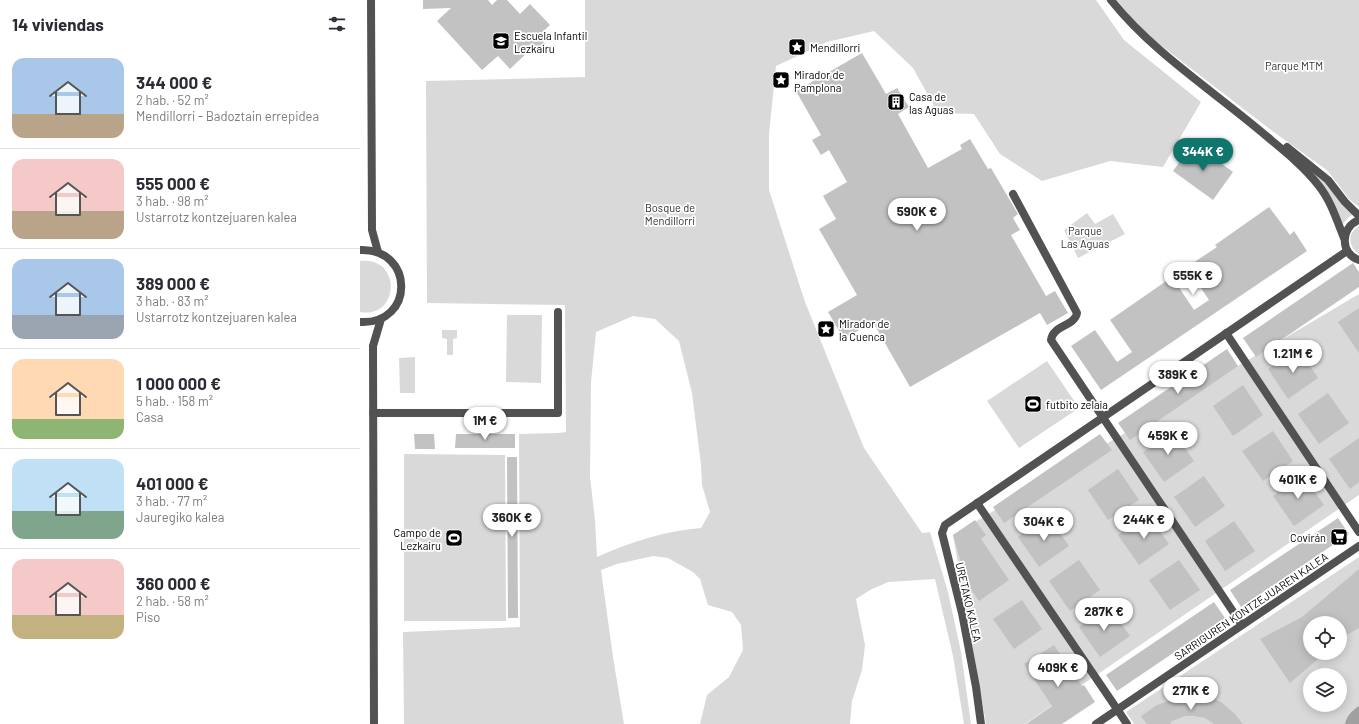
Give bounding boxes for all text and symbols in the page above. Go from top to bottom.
icon: filters [326,13,348,35]
text: 14 viviendas [12,14,104,34]
place label: Escuela Infantil Lezkairu [514,29,587,55]
school or university icon: Escuela Infantil Lezkairu [491,31,511,51]
place icon: Mendillorri [787,37,807,57]
place label: Mendillorri [810,41,860,54]
park label: Parque MTM [1265,59,1323,72]
place label: Mirador de Pamplona [794,68,844,94]
place icon: Mirador de Pamplona [771,70,791,90]
text: 344 000 € [136,72,212,92]
icon: home [44,74,92,122]
place label: Casa de las Aguas [909,90,954,116]
text: 2 hab. · 52 m² [136,92,209,108]
building icon: Casa de las Aguas [886,92,906,112]
text: Mendillorri - Badoztain errepidea [136,108,319,124]
pin: 344K € [1170,138,1236,172]
text: 344K € [1182,143,1224,159]
text: 555 000 € [136,173,210,193]
icon: home [44,175,92,223]
text: 3 hab. · 98 m² [136,193,208,209]
pin: 590K € [884,198,950,232]
park label: Bosque de Mendillorri [645,201,695,227]
text: 590K € [897,203,937,219]
text: Ustarrotz kontzejuaren kalea [136,209,297,225]
park label: Parque Las Aguas [1061,224,1109,250]
pin: 555K € [1160,262,1226,296]
text: 555K € [1173,267,1213,283]
text: 389 000 € [136,273,210,293]
icon: home [44,275,92,323]
text: 3 hab. · 83 m² [136,293,208,309]
text: Ustarrotz kontzejuaren kalea [136,309,297,325]
place label: Mirador de la Cuenca [839,317,889,343]
place icon: Mirador de la Cuenca [816,319,836,339]
pin: 1.21M € [1256,340,1330,374]
text: 1.21M € [1273,345,1313,361]
pin: 389K € [1145,361,1211,395]
text: 389K € [1158,366,1198,382]
text: 1 000 000 € [136,373,221,393]
icon: home [44,375,92,423]
text: 5 hab. · 158 m² [136,393,213,409]
sports icon: futbito zelaia [1023,394,1043,414]
place label: futbito zelaia [1046,398,1108,411]
pin: 1M € [461,407,509,441]
text: Casa [136,409,163,425]
text: 1M € [473,412,497,428]
pin: 459K € [1135,422,1201,456]
text: 459K € [1148,427,1188,443]
pin: 401K € [1265,466,1331,500]
text: 401K € [1279,471,1317,487]
text: 401 000 € [136,473,208,493]
icon: home [44,475,92,523]
text: 3 hab. · 77 m² [136,493,207,509]
pin: 360K € [479,504,545,538]
pin: 244K € [1111,506,1177,540]
pin: 304K € [1011,508,1077,542]
text: Jauregiko kalea [136,509,224,525]
text: 360K € [492,509,532,525]
text: 244K € [1123,511,1165,527]
text: 304K € [1023,513,1065,529]
place label: Campo de Lezkairu [394,526,441,552]
supermarket icon: Covirán [1329,527,1349,547]
sports icon: Campo de Lezkairu [444,528,464,548]
place label: Covirán [1290,531,1326,544]
street label: SARRIGUREN KONTZEJUAREN KALEA [1172,549,1331,662]
street label: URETAKO KALEA [953,561,985,644]
text: 360 000 € [136,573,211,593]
icon: home [44,575,92,623]
text: 2 hab. · 58 m² [136,593,209,609]
pin: 287K € [1071,598,1137,632]
text: 287K € [1084,603,1124,619]
text: Piso [136,609,160,625]
map controls [1303,616,1347,712]
button: locate [1303,616,1347,660]
pin: 409K € [1025,654,1091,688]
text: 409K € [1037,659,1079,675]
button: layers [1303,668,1347,712]
pin: 271K € [1158,677,1224,711]
text: 271K € [1172,682,1210,698]

